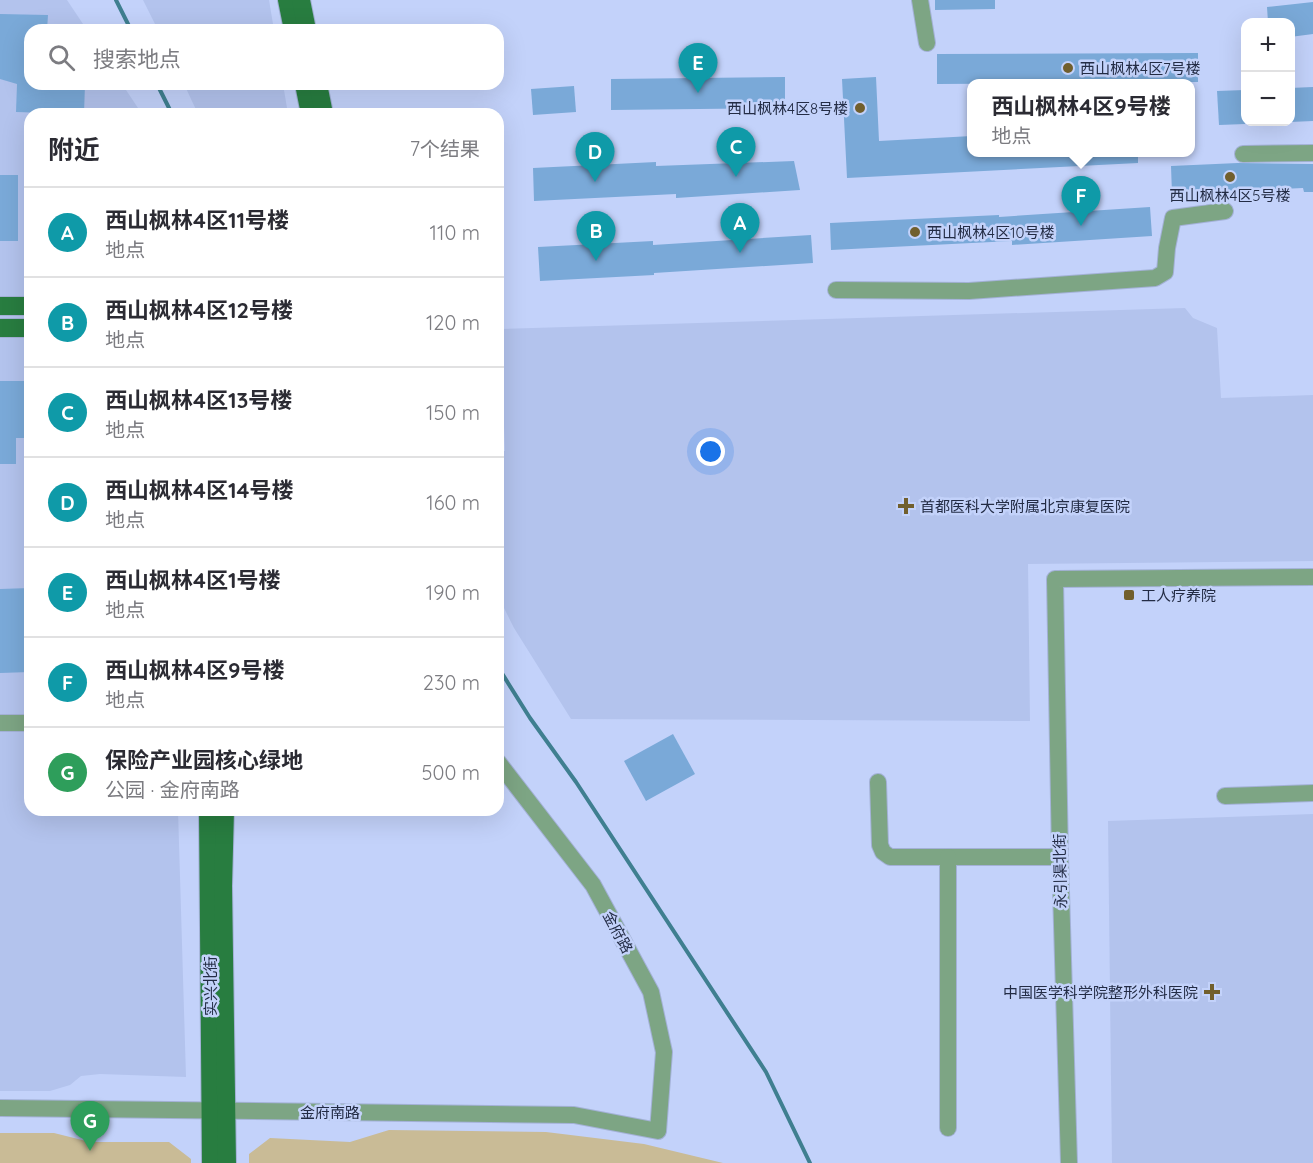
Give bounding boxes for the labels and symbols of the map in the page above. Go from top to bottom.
pin: E [678,44,718,93]
place label: 西山枫林4区7号楼 [1080,59,1201,78]
marker: 西山枫林4区7号楼 [1061,61,1075,75]
place label: 西山枫林4区8号楼 [727,99,848,118]
marker: 西山枫林4区8号楼 [853,101,867,115]
pin: C [716,128,756,177]
pin: D [576,132,614,182]
marker: 西山枫林4区5号楼 [1223,170,1237,184]
pin: F [1062,176,1100,226]
place label: 西山枫林4区5号楼 [1169,186,1291,205]
pin: A [720,204,760,253]
pin: B [576,212,616,261]
place label: 西山枫林4区10号楼 [927,223,1054,242]
marker: 西山枫林4区10号楼 [908,225,922,239]
your location [696,437,725,466]
marker: 首都医科大学附属北京康复医院 [897,497,915,515]
place label: 首都医科大学附属北京康复医院 [920,497,1130,516]
place label: 工人疗养院 [1141,586,1216,605]
marker: 工人疗养院 [1122,588,1136,602]
street label: 永引渠北街 [1050,833,1070,909]
street label: 金府路 [599,908,637,956]
street label: 实兴北街 [201,956,220,1016]
place label: 中国医学科学院整形外科医院 [1003,983,1198,1002]
marker: 中国医学科学院整形外科医院 [1203,983,1221,1001]
pin: G [70,1102,110,1151]
street label: 金府南路 [300,1103,360,1122]

